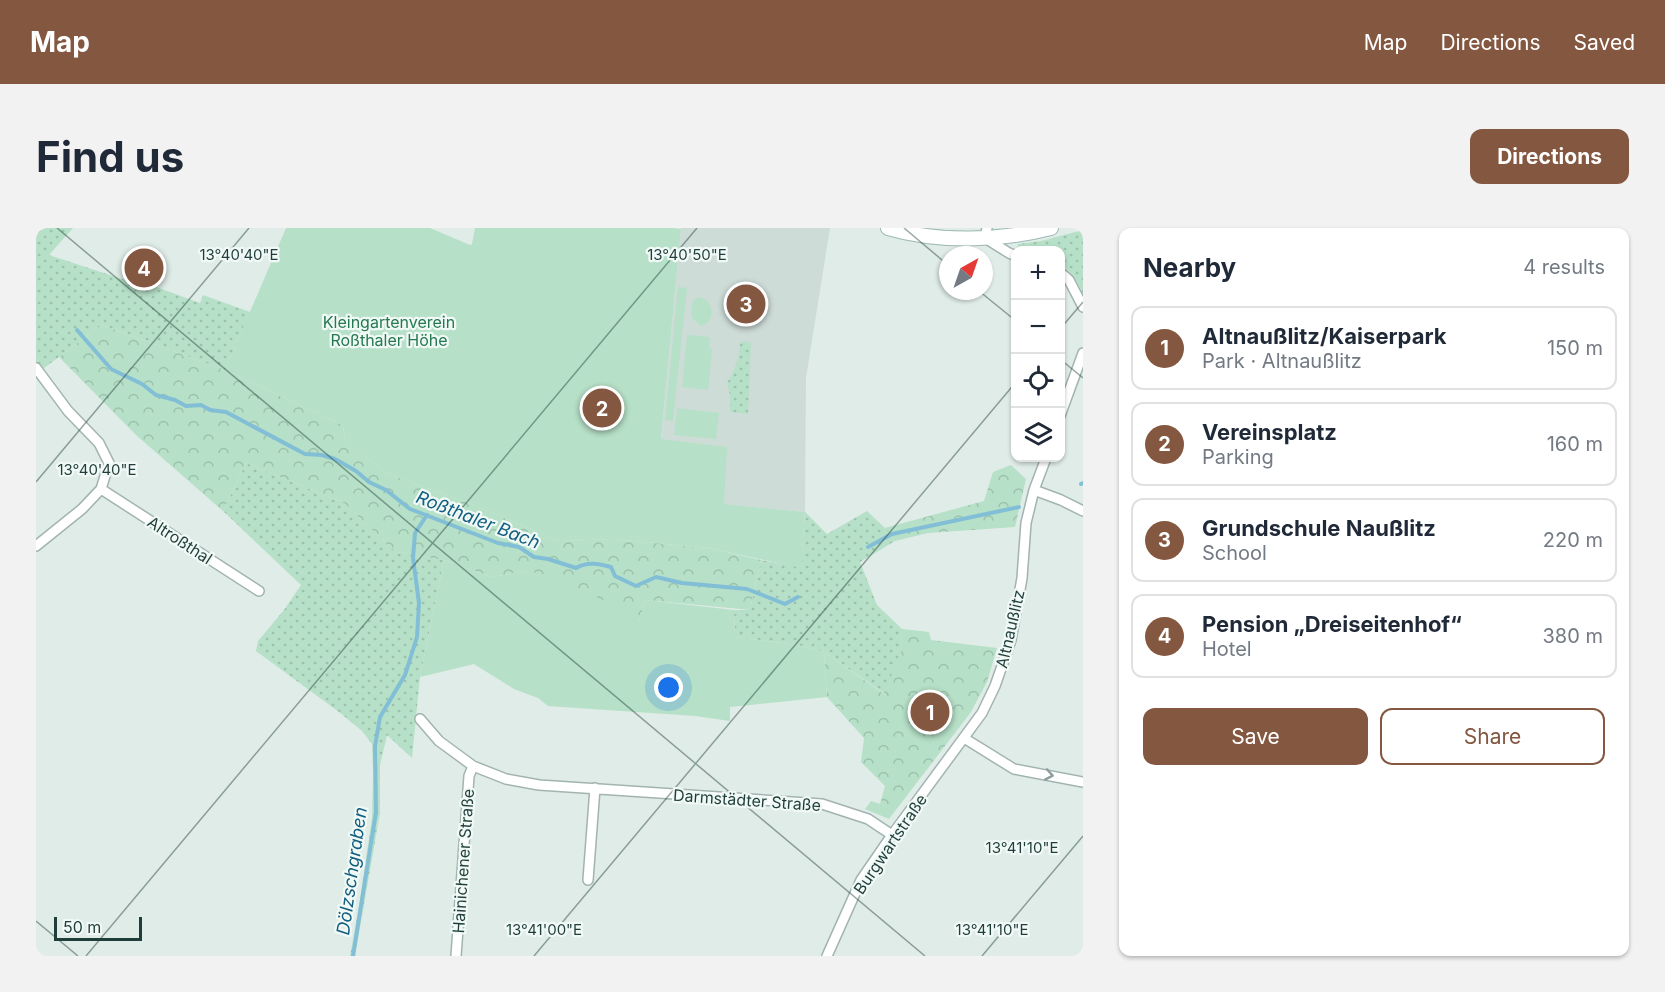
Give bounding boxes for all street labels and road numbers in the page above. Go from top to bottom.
street label: Altroßthal [144,512,216,568]
street label: Altnaußlitz [991,588,1029,670]
street label: Darmstädter Straße [672,785,822,815]
street label: Hainichener Straße [448,788,478,934]
street label: Burgwartstraße [849,790,931,898]

